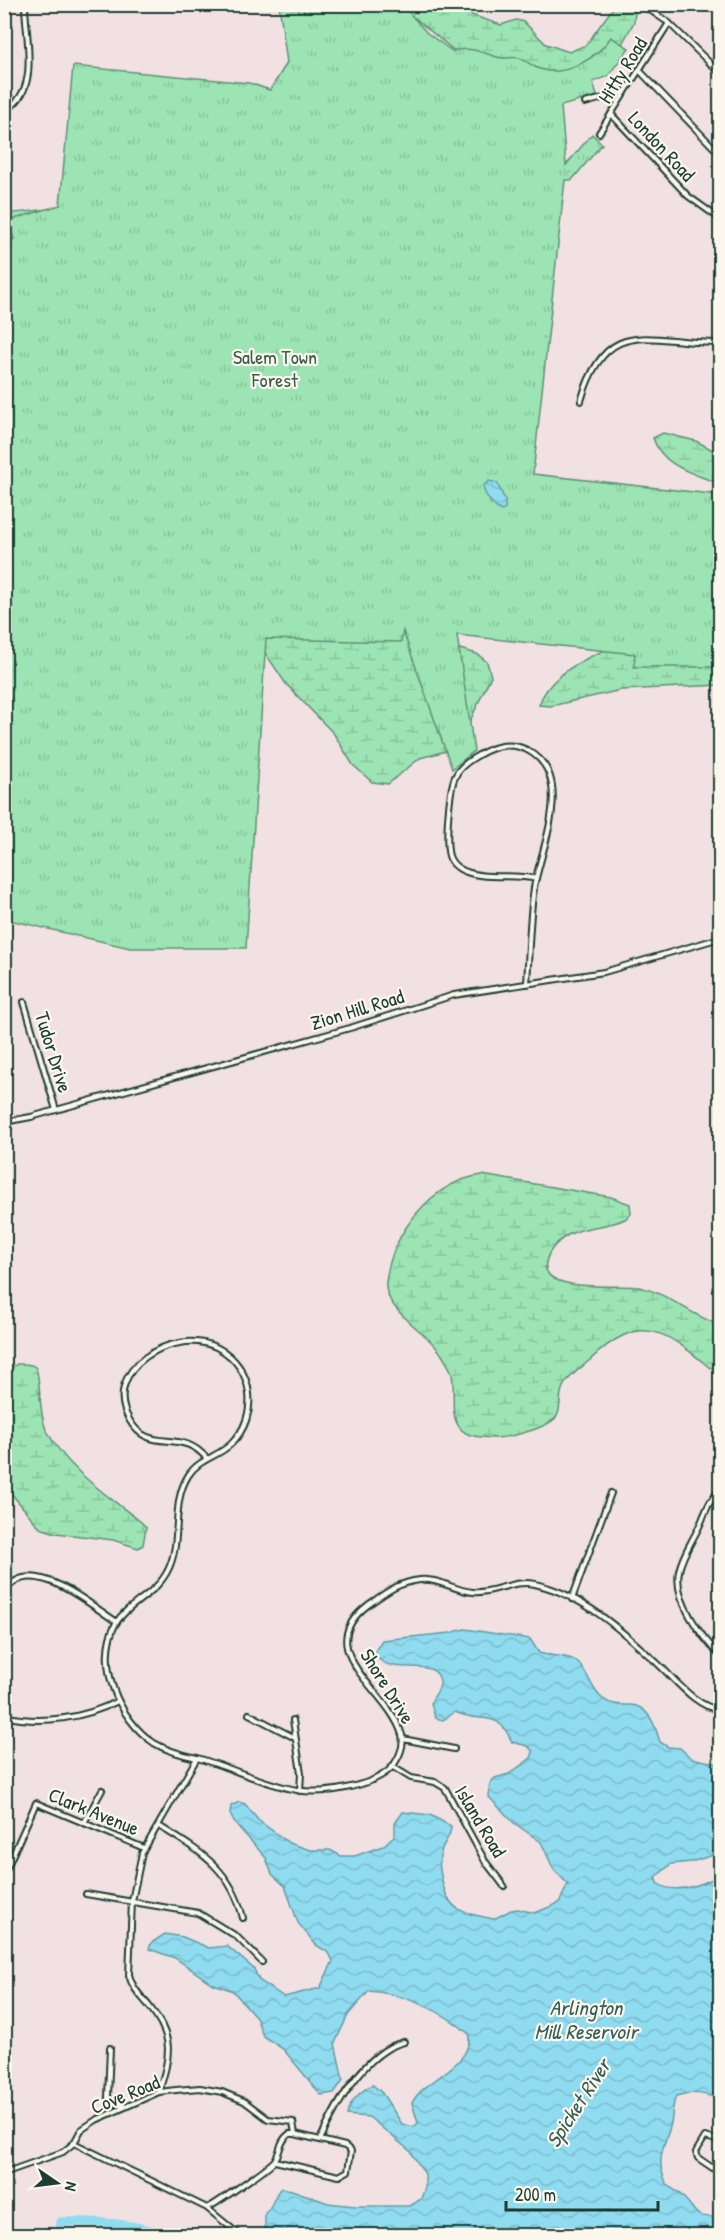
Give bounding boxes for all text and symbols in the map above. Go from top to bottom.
street label: Hitty Road [591,32,653,108]
street label: London Road [623,105,702,187]
park label: Salem Town Forest [233,343,317,393]
street label: Zion Hill Road [307,982,407,1036]
street label: Tudor Drive [29,1008,79,1096]
street label: Shore Drive [354,1643,422,1729]
street label: Island Road [449,1780,513,1862]
street label: Clark Avenue [45,1781,143,1841]
water label: Arlington Mill Reservoir [534,1993,640,2046]
water label: Spicket River [539,2051,619,2153]
street label: Cove Road [86,2068,164,2120]
north arrow [27,2153,87,2213]
scale bar [506,2174,658,2212]
text: N [60,2180,83,2194]
text: 200 m [515,2182,556,2207]

